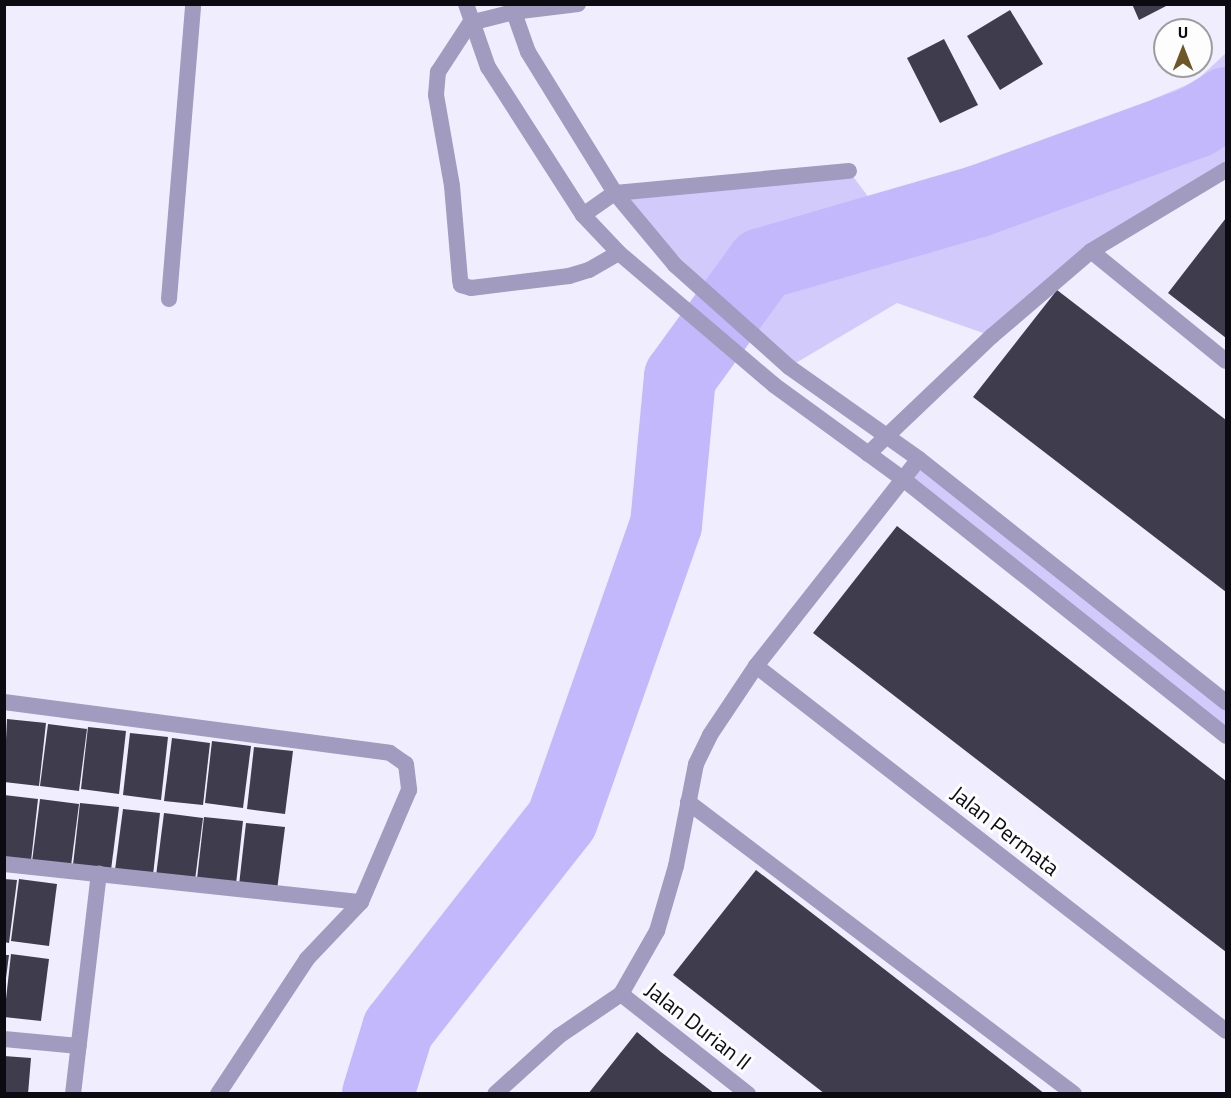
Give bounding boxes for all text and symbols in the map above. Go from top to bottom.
north arrow [1153,18,1213,78]
text: U [1178,20,1188,44]
street label: Jalan Permata [946,781,1064,881]
street label: Jalan Durian II [640,977,756,1075]

